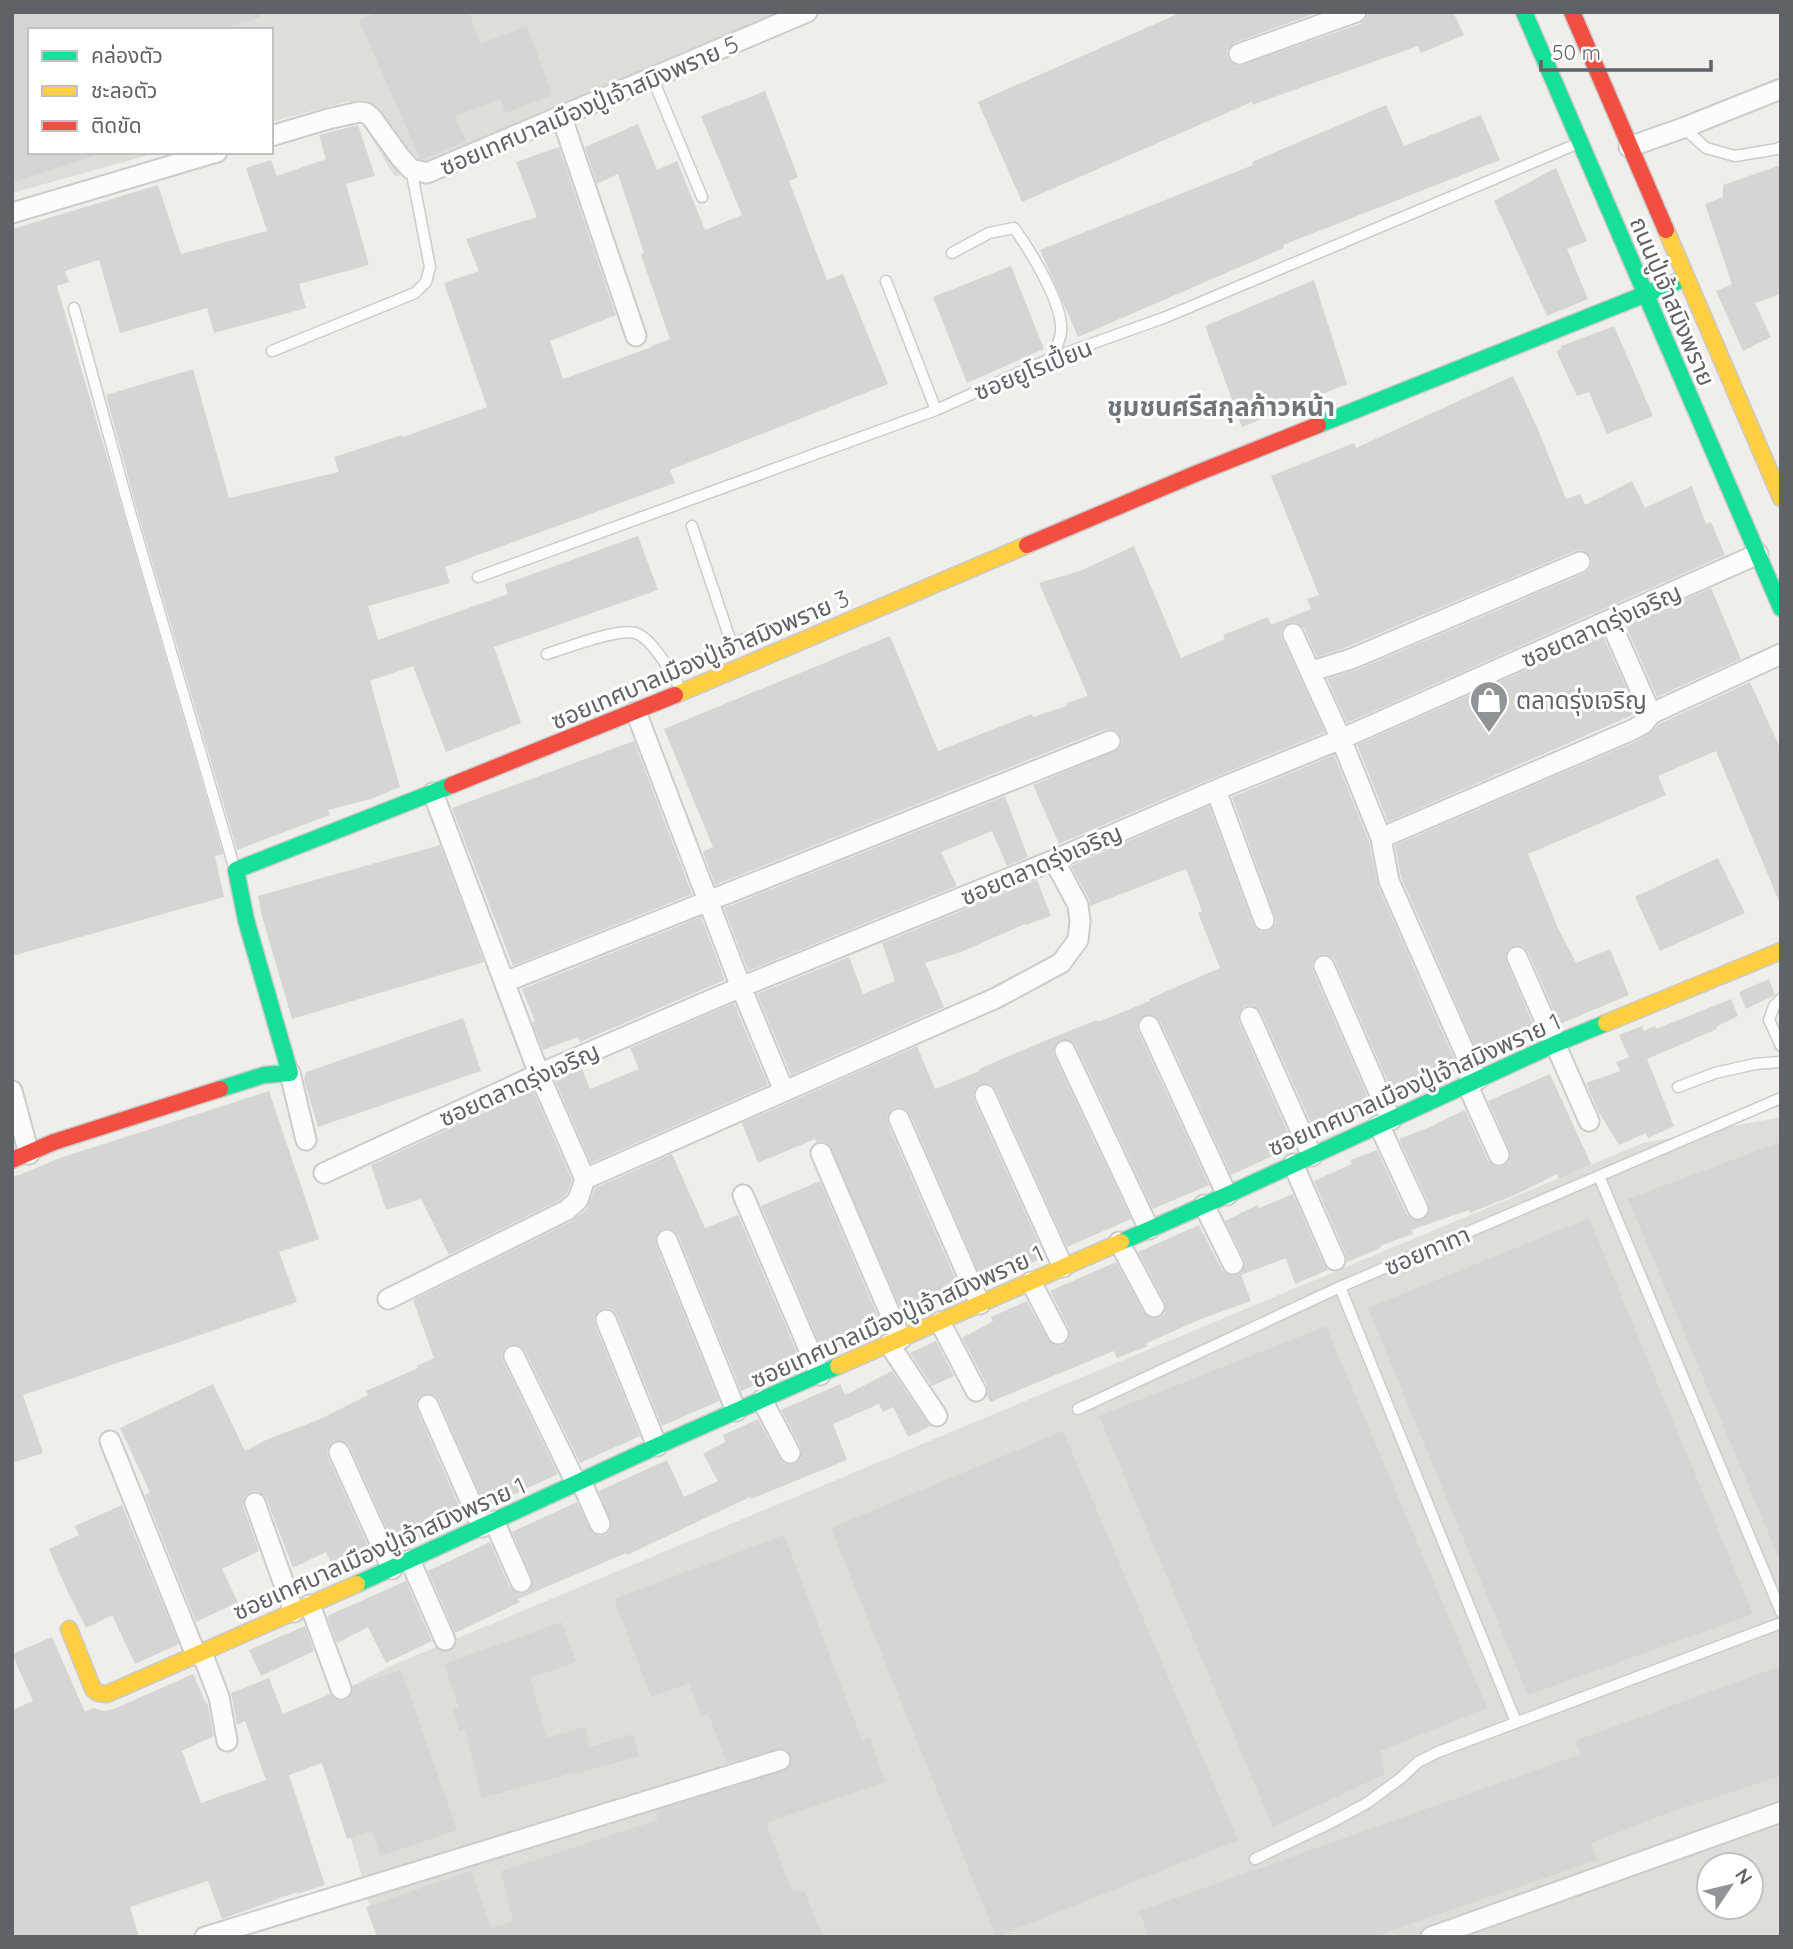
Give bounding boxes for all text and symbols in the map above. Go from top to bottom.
legend [28,28,273,154]
street label: ซอยเทศบาลเมืองปู่เจ้าสมิงพราย 5 [435,28,743,183]
scale bar [1541,28,1711,72]
text: 50 m [1552,39,1601,65]
text: คล่องตัว [91,42,163,68]
text: ชะลอตัว [91,77,157,103]
text: ติดขัด [91,112,142,138]
street label: ถนนปู่เจ้าสมิงพราย [1623,212,1722,391]
street label: ซอยยูโรเปี้ยน [969,331,1097,407]
district label: ชุมชนศรีสกุลก้าวหน้า [1107,390,1335,423]
street label: ซอยตลาดรุ่งเจริญ [1516,576,1686,675]
street label: ซอยเทศบาลเมืองปู่เจ้าสมิงพราย 3 [546,583,854,736]
shop icon: ตลาดรุ่งเจริญ [1468,679,1510,734]
place label: ตลาดรุ่งเจริญ [1516,685,1647,716]
street label: ซอยตลาดรุ่งเจริญ [956,817,1126,912]
street label: ซอยเทศบาลเมืองปู่เจ้าสมิงพราย 1 [1263,1006,1565,1163]
street label: ซอยตลาดรุ่งเจริญ [434,1035,604,1134]
street label: ซอยทาทา [1380,1219,1474,1281]
street label: ซอยเทศบาลเมืองปู่เจ้าสมิงพราย 1 [746,1238,1048,1395]
street label: ซอยเทศบาลเมืองปู่เจ้าสมิงพราย 1 [228,1470,530,1627]
north arrow [1695,1851,1765,1921]
text: N [1730,1864,1758,1889]

